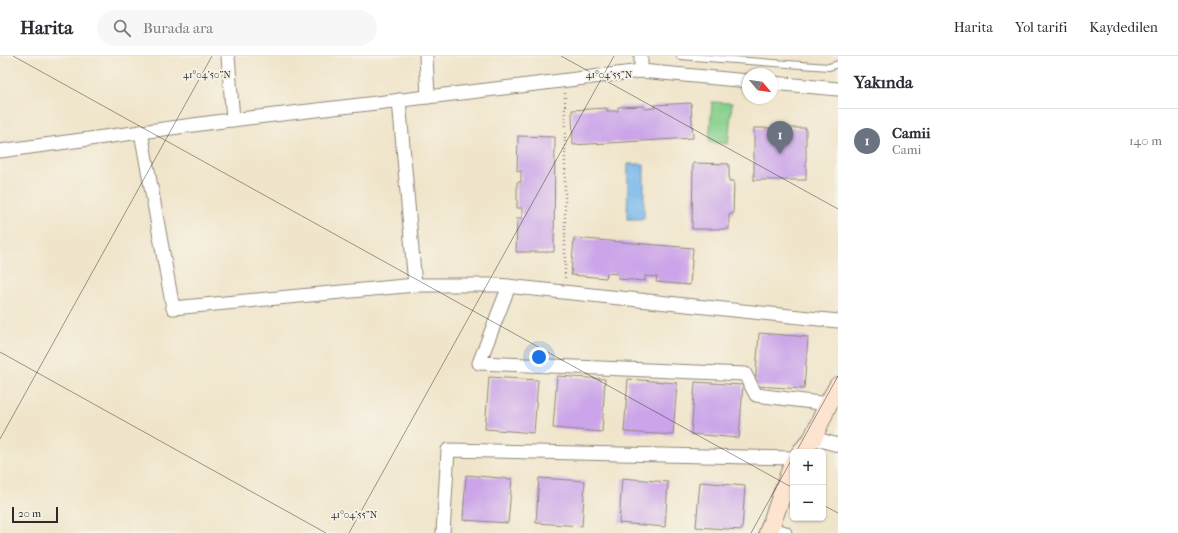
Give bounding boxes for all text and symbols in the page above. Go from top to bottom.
search box [97,10,377,46]
text: Harita [20,17,73,39]
icon: search [111,17,133,39]
text: Burada ara [143,19,213,37]
text: Harita [954,19,993,36]
text: Yol tarifi [1015,19,1067,36]
text: Kaydedilen [1089,19,1158,36]
north arrow [742,68,778,104]
text: 41°04'50"N [183,69,231,81]
text: 41°04'55"N [586,69,633,81]
text: Yakında [854,72,913,92]
pin: 1 [767,121,793,154]
text: Camii [892,124,930,142]
text: 1 [865,133,869,148]
text: 140 m [1129,133,1162,148]
text: Cami [892,142,921,157]
your location [529,347,549,367]
map controls [790,449,826,521]
button: + [790,449,826,485]
button: − [790,485,826,521]
scale bar [12,505,58,524]
text: 20 m [18,507,41,520]
text: 41°04'55"N [331,509,378,521]

